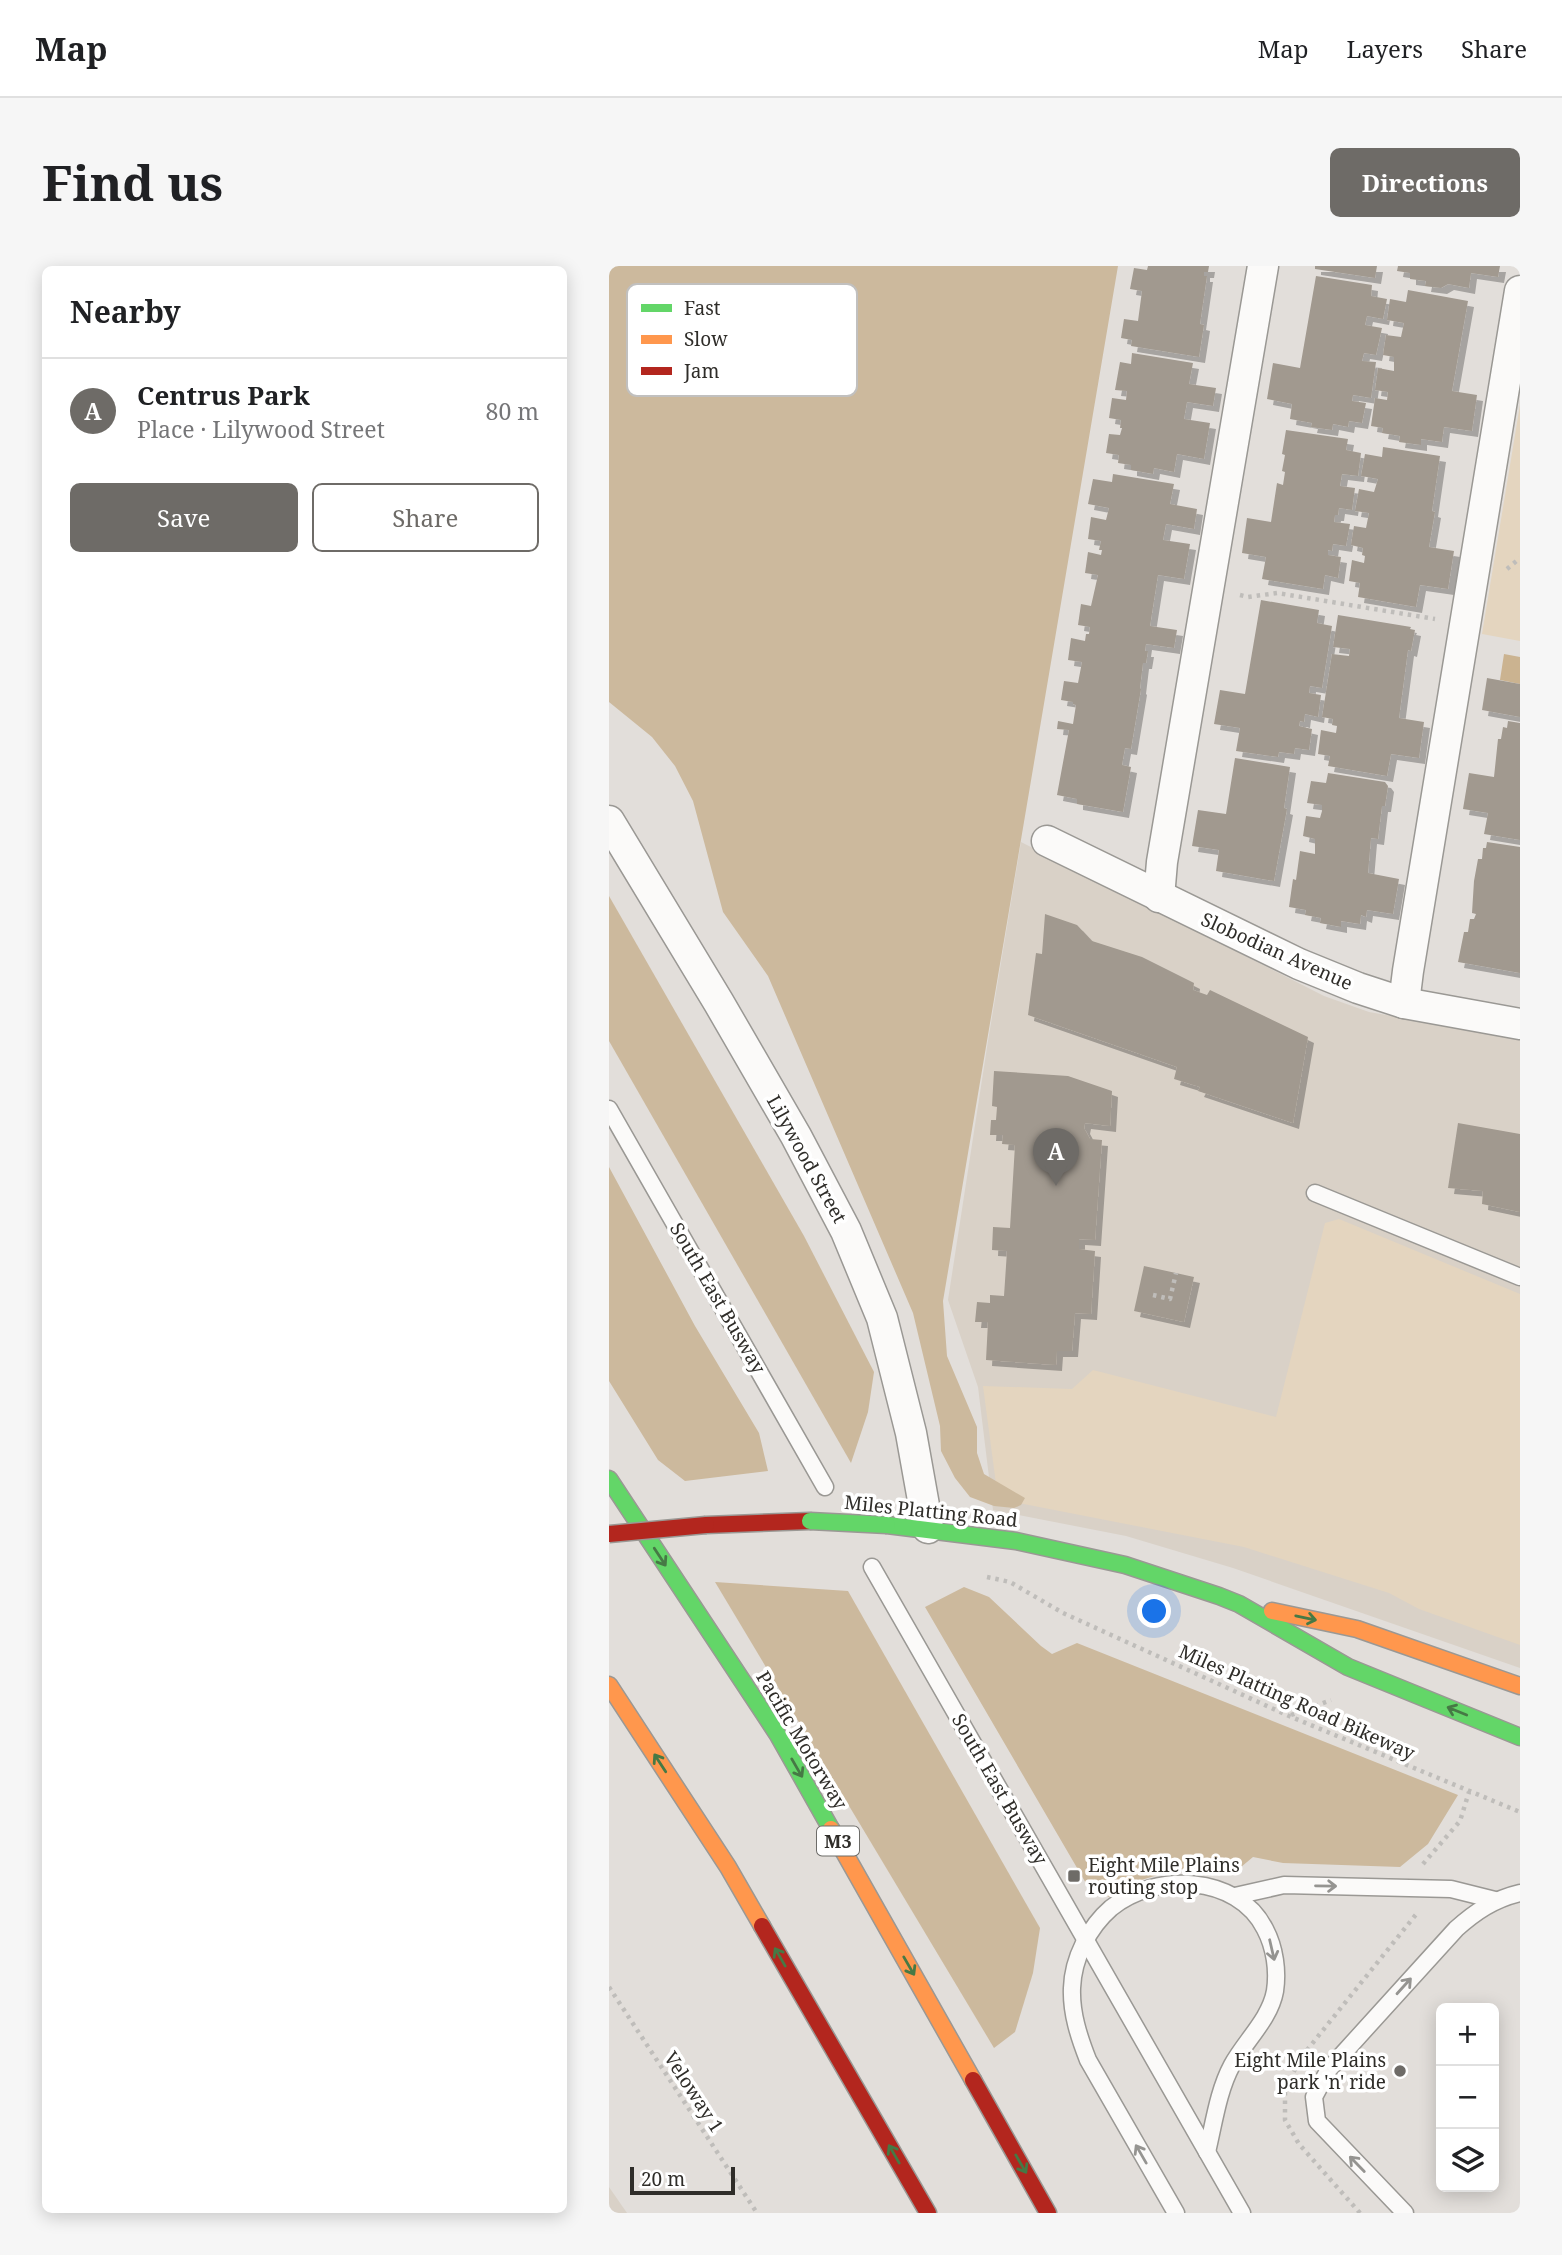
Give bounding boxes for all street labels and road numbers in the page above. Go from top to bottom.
street label: Slobodian Avenue [1197,906,1357,996]
street label: Lilywood Street [761,1090,853,1228]
street label: South East Busway [664,1218,772,1378]
street label: Miles Platting Road [843,1489,1019,1533]
street label: Miles Platting Road Bikeway [1175,1638,1419,1766]
street label: Pacific Motorway [750,1666,854,1814]
street label: South East Busway [946,1709,1054,1869]
road number: M3 [817,1826,859,1856]
street label: Veloway 1 [658,2046,730,2138]

